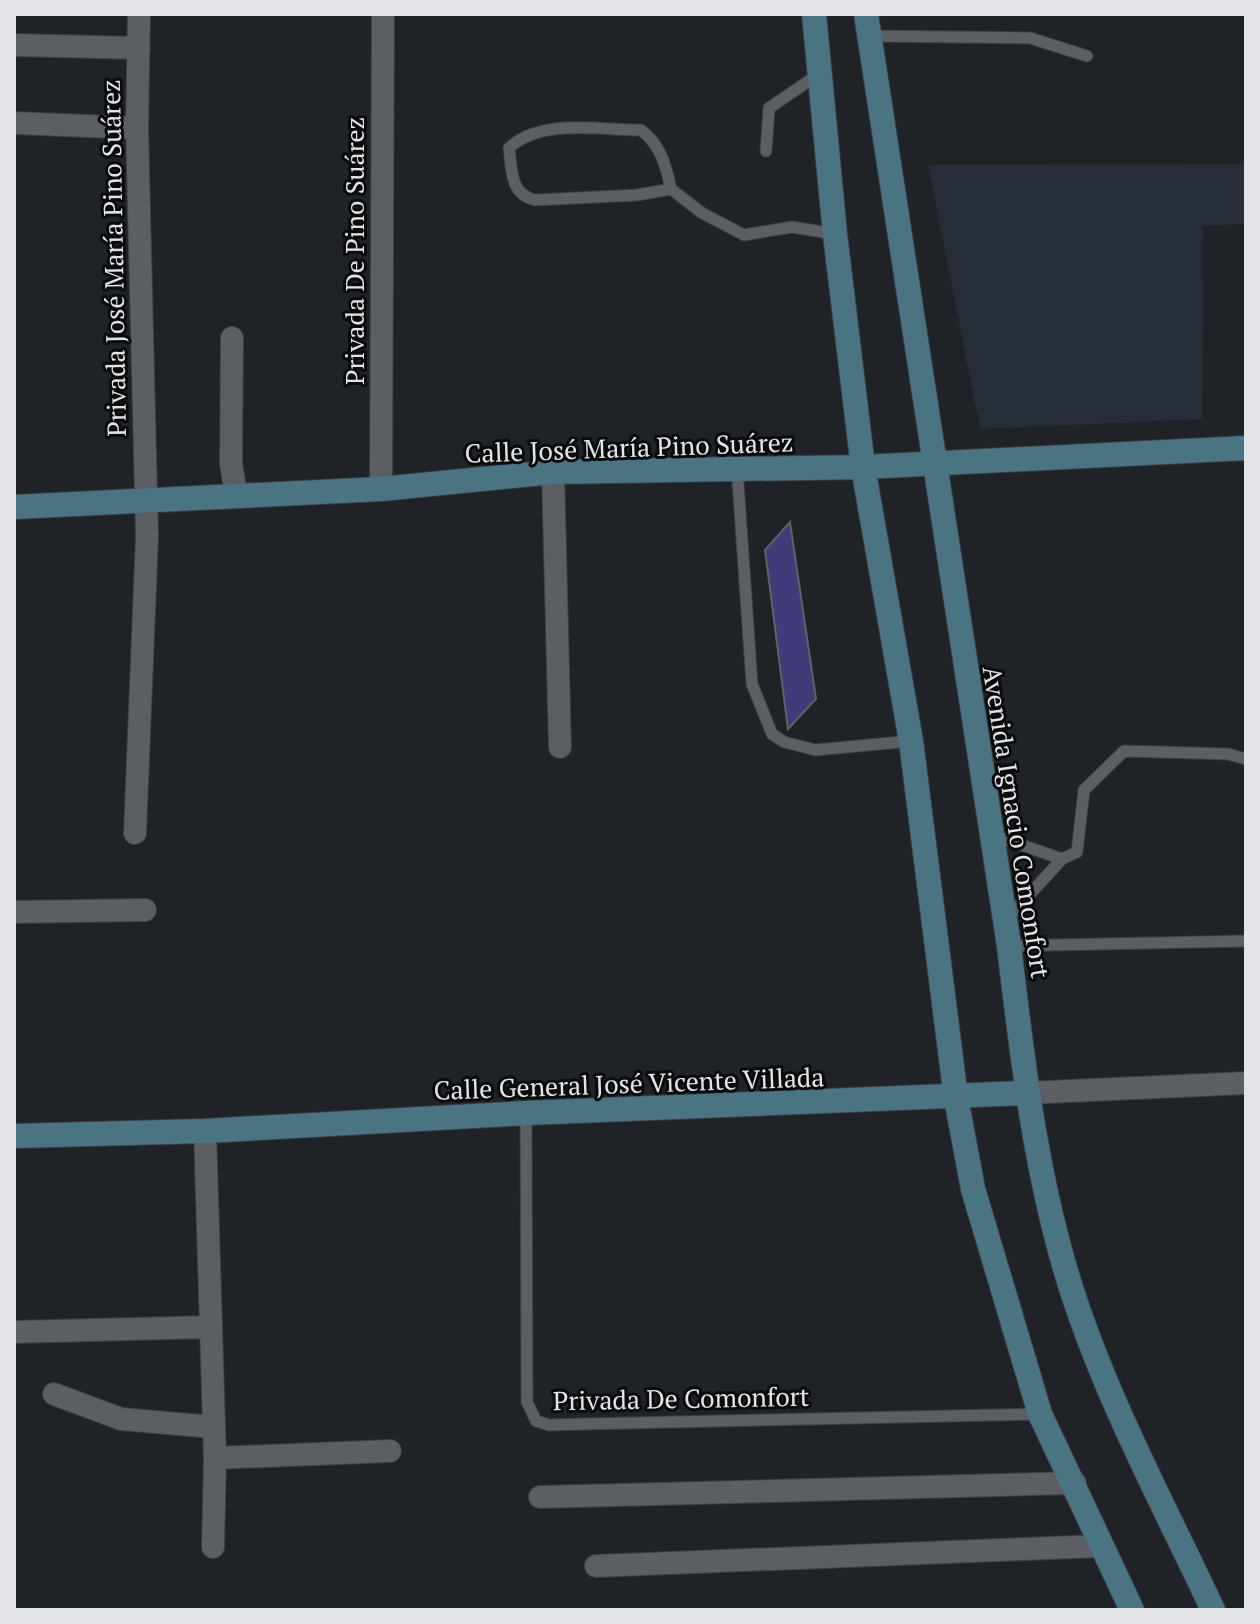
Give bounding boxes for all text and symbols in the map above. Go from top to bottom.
street label: Privada José María Pino Suárez [93,79,133,437]
street label: Privada De Pino Suárez [337,117,371,385]
street label: Calle José María Pino Suárez [464,424,794,470]
street label: Avenida Ignacio Comonfort [975,663,1059,981]
street label: Calle General José Vicente Villada [433,1059,825,1107]
street label: Privada De Comonfort [552,1379,810,1417]

